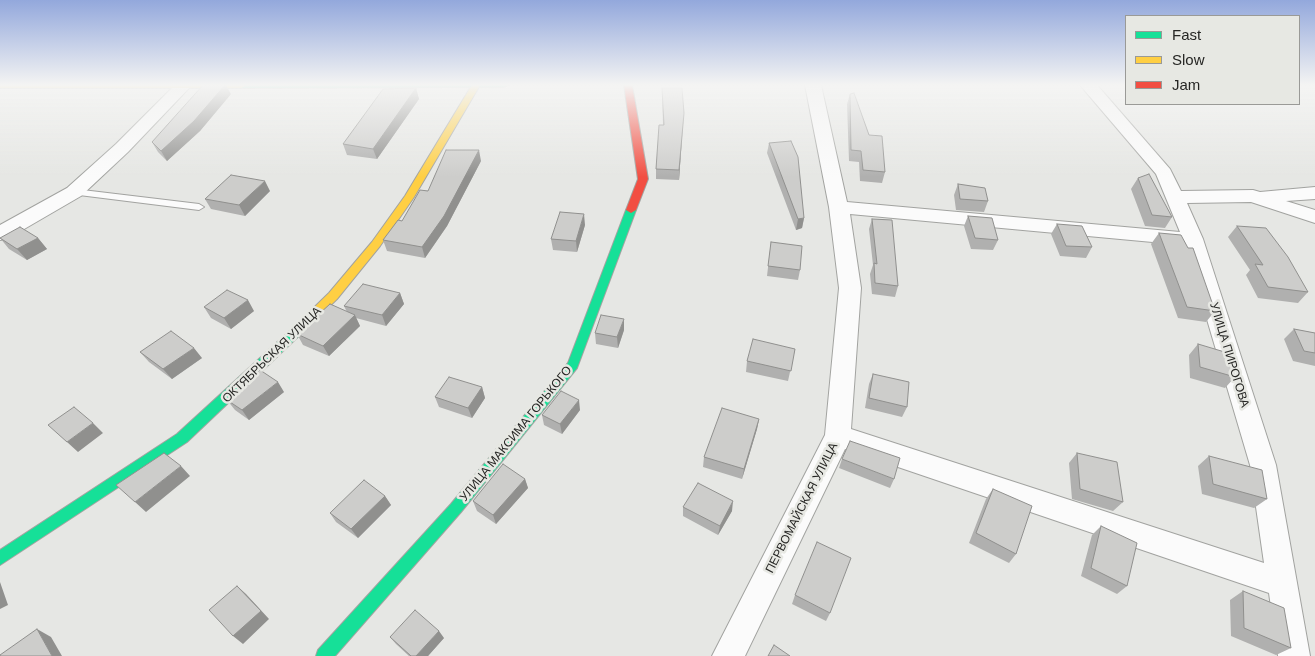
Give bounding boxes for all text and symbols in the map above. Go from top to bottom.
legend [1125,15,1300,105]
text: Fast [1172,26,1201,43]
text: Slow [1172,51,1205,68]
text: Jam [1172,76,1200,93]
street label: УЛИЦА ПИРОГОВА [1206,301,1252,409]
street label: ОКТЯБРЬСКАЯ УЛИЦА [220,304,324,406]
street label: УЛИЦА МАКСИМА ГОРЬКОГО [457,363,575,505]
street label: ПЕРВОМАЙСКАЯ УЛИЦА [763,440,841,576]

